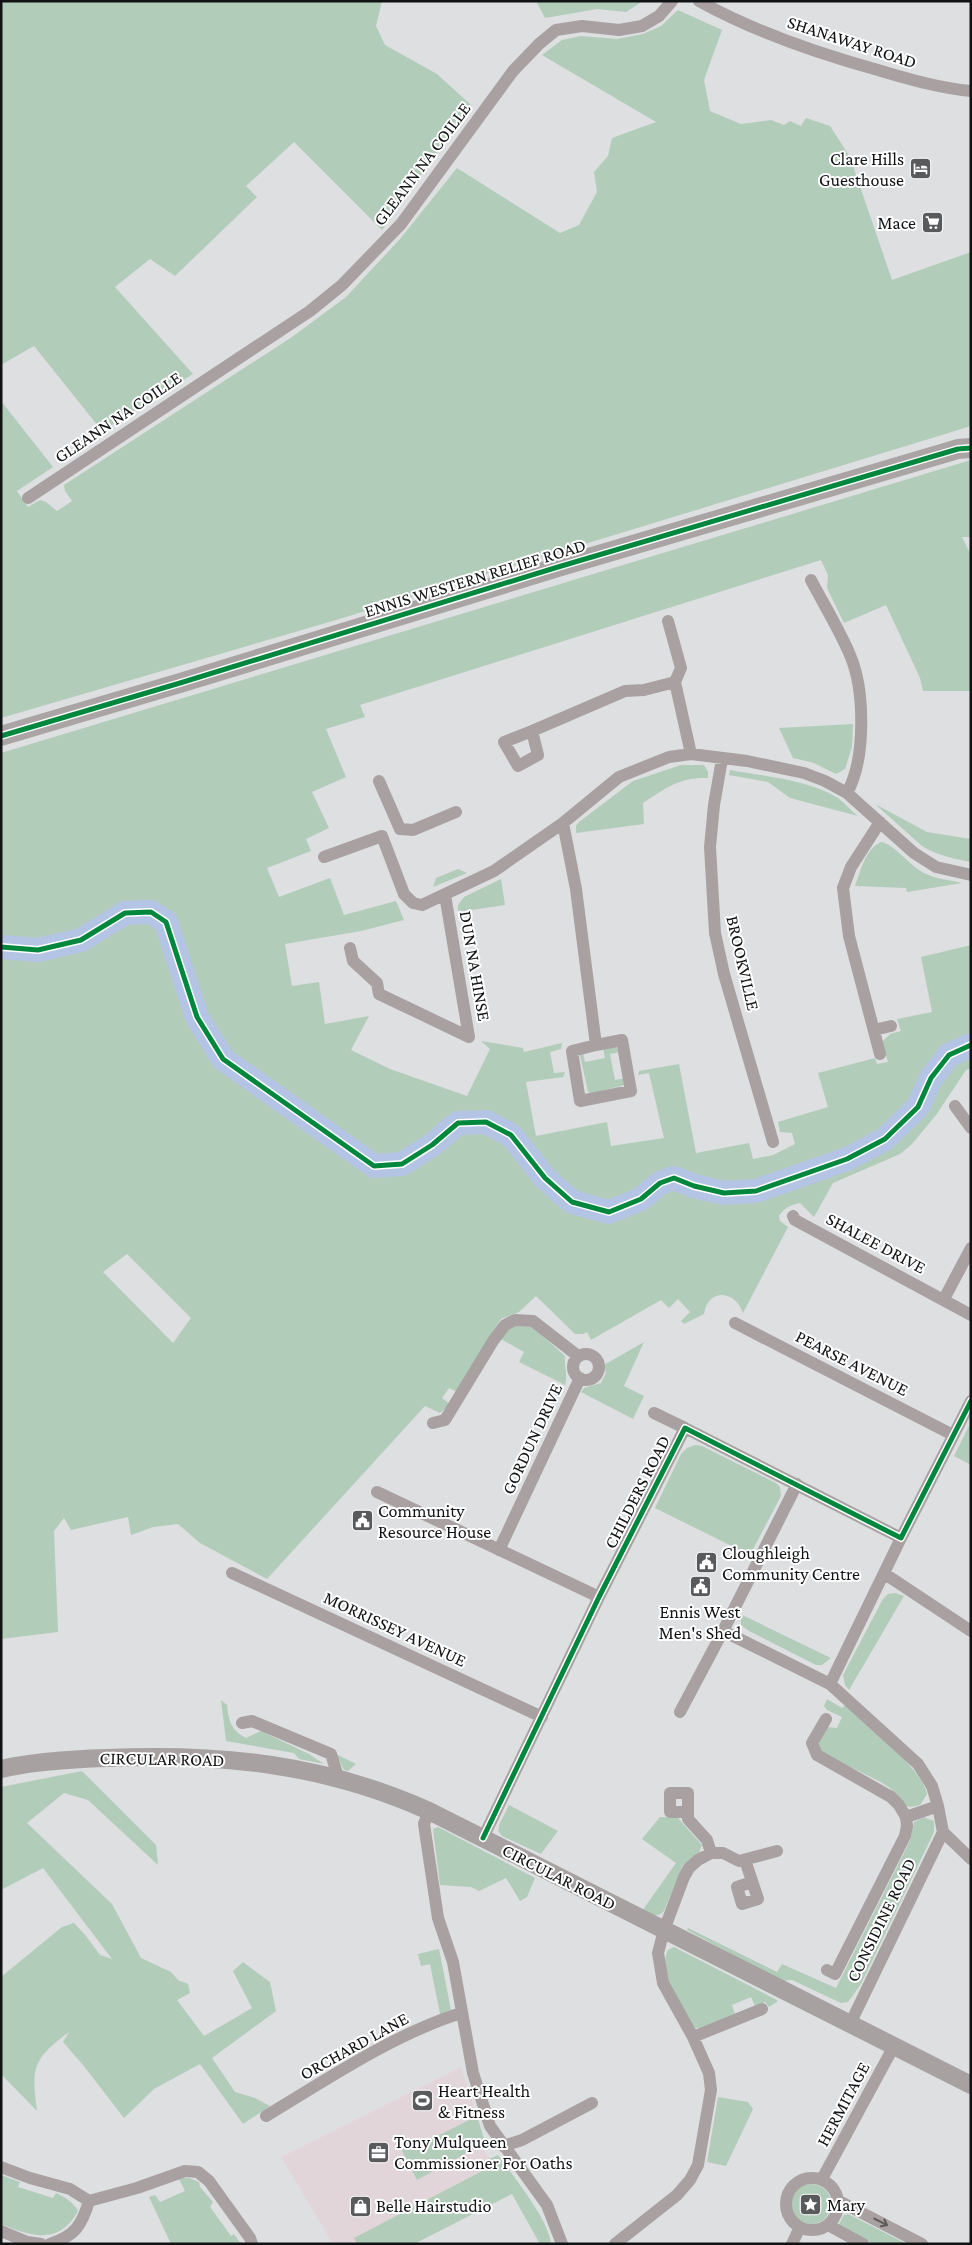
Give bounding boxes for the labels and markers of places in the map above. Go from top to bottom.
place label: Clare Hills Guesthouse [819,149,904,190]
hotel icon: Clare Hills Guesthouse [908,157,932,181]
supermarket icon: Mace [920,211,944,235]
place label: Mace [877,213,916,233]
place label: Community Resource House [378,1501,491,1542]
public building icon: Community Resource House [350,1509,374,1533]
place label: Cloughleigh Community Centre [722,1543,860,1584]
public building icon: Cloughleigh Community Centre [694,1551,718,1575]
public building icon: Ennis West Men's Shed [688,1575,712,1599]
place label: Ennis West Men's Shed [659,1602,742,1643]
place label: Heart Health & Fitness [438,2081,531,2122]
sports icon: Heart Health & Fitness [410,2089,434,2113]
place label: Tony Mulqueen Commissioner For Oaths [394,2132,573,2173]
office icon: Tony Mulqueen Commissioner For Oaths [366,2140,390,2164]
place icon: Mary [799,2193,823,2217]
shop icon: Belle Hairstudio [348,2194,372,2218]
place label: Mary [827,2195,866,2215]
place label: Belle Hairstudio [376,2196,491,2216]

